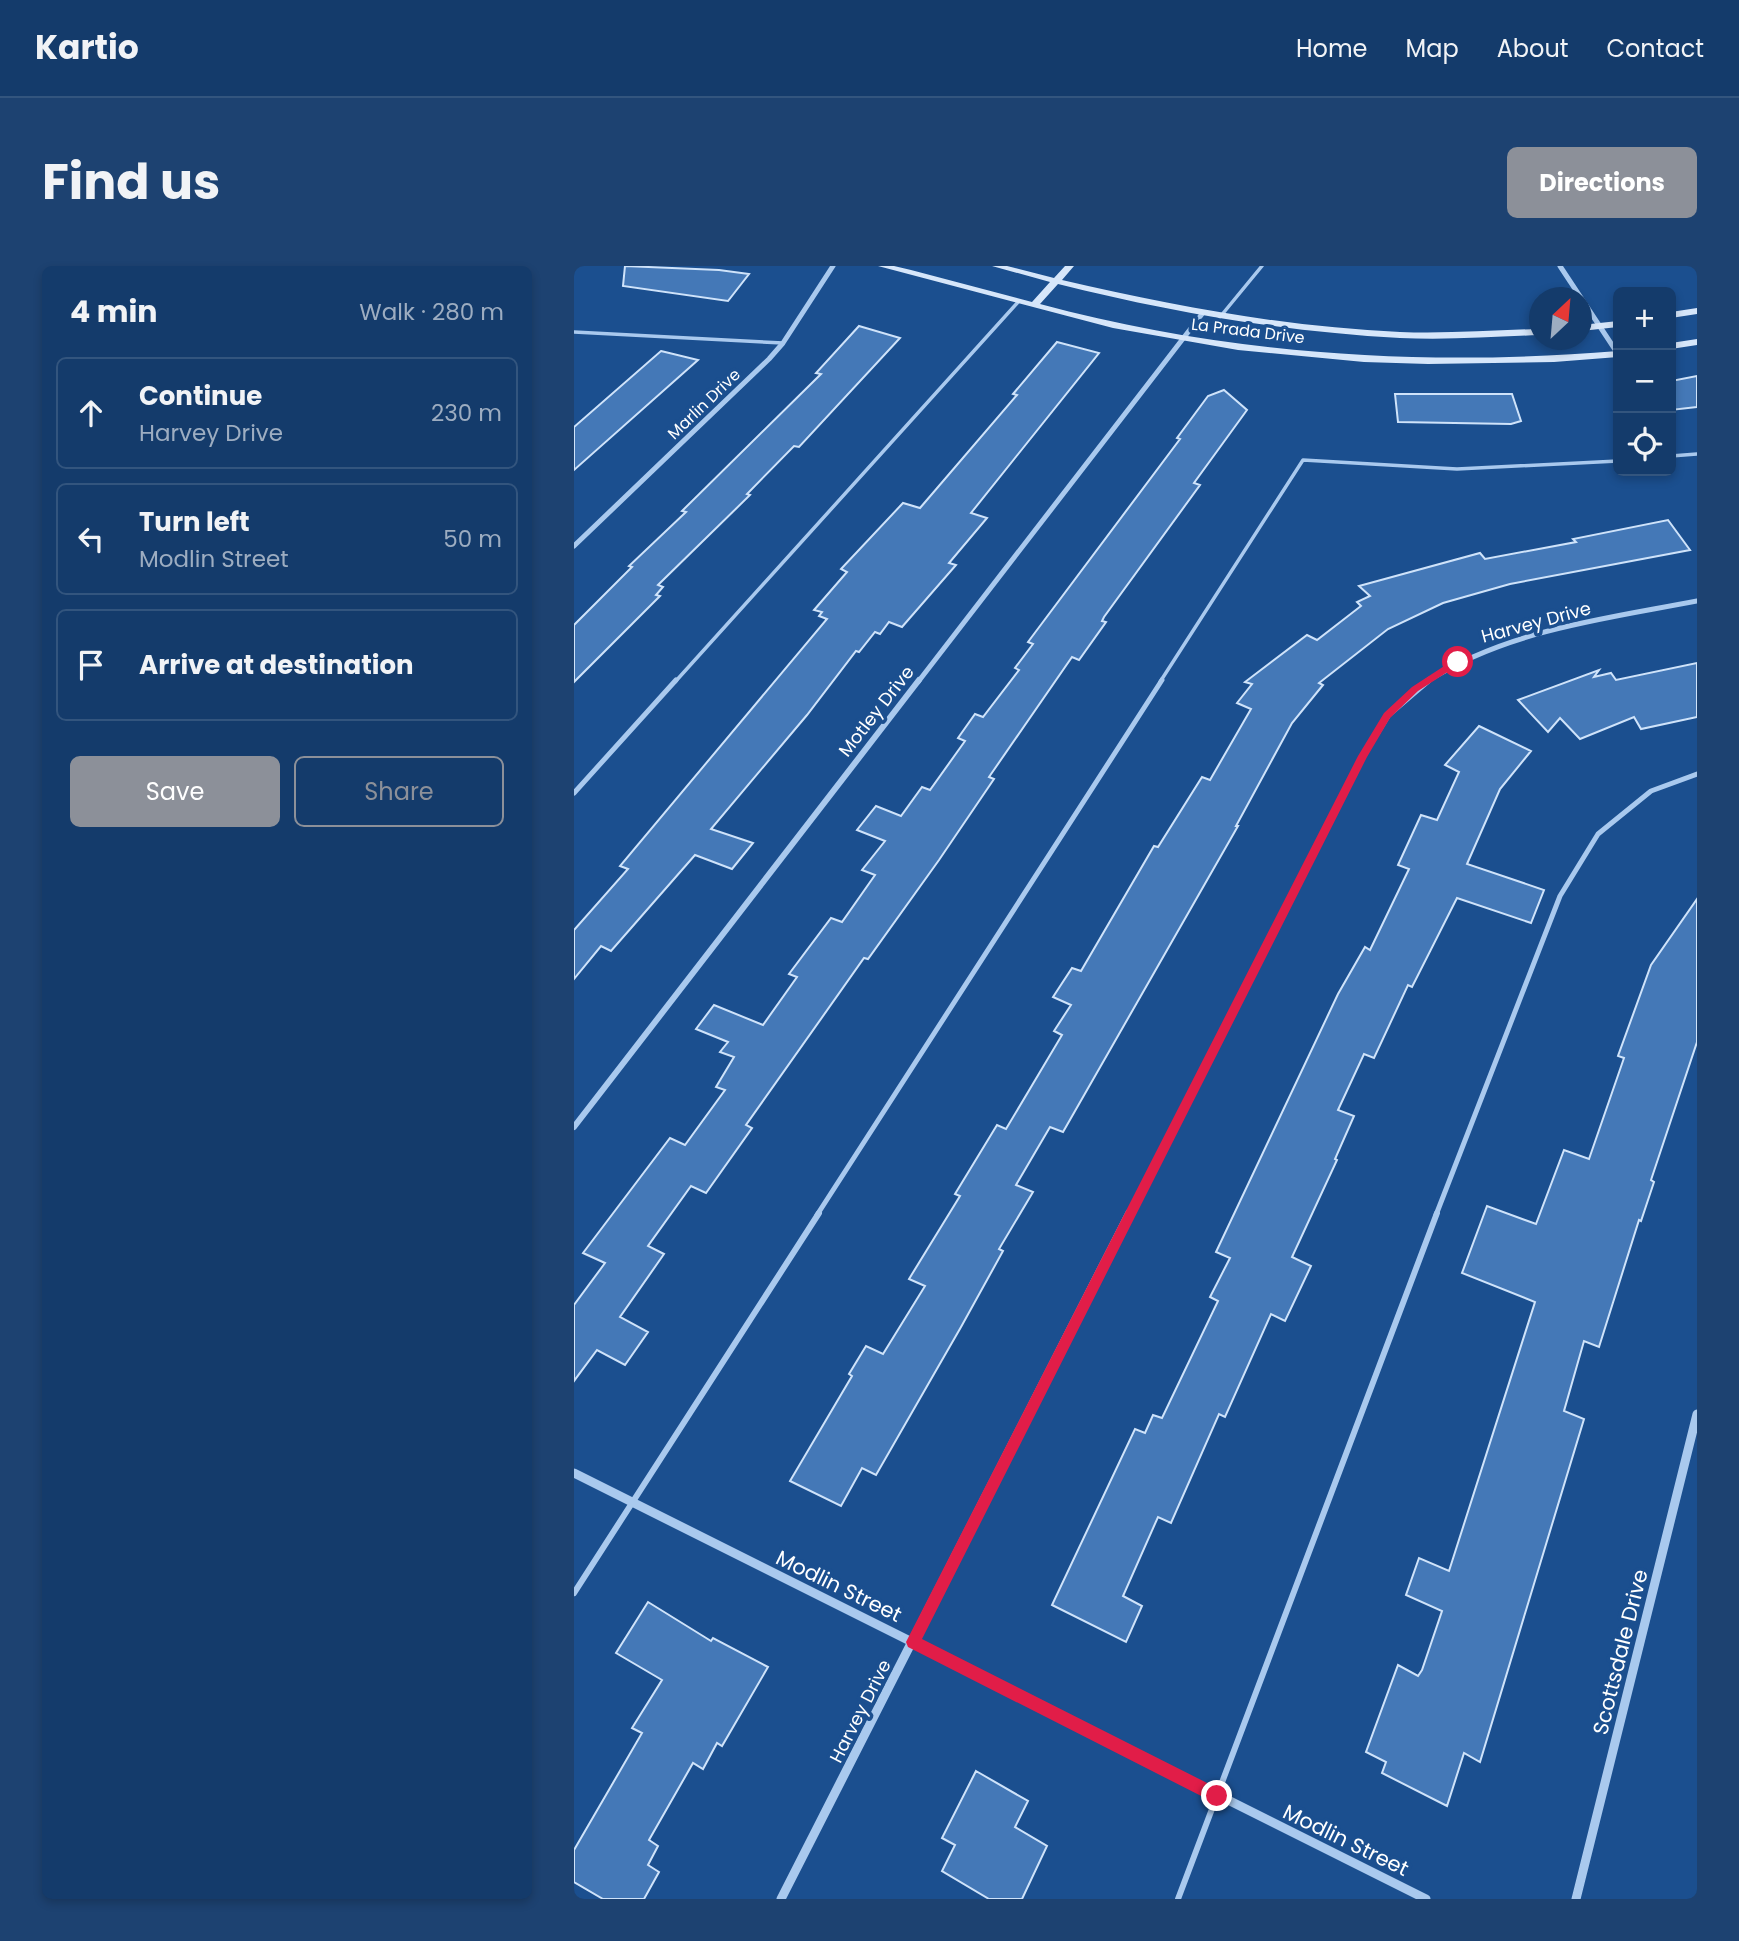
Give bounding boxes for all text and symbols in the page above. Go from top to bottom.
text: Kartio [35,24,139,71]
text: Home [1296,32,1368,65]
text: Map [1406,32,1459,65]
text: About [1497,32,1568,65]
text: Contact [1606,32,1704,65]
button: Directions [1507,147,1697,218]
text: Find us [42,148,220,216]
north arrow [1529,287,1592,350]
map controls [1613,287,1676,476]
button: + [1613,287,1676,350]
text: 4 min [70,290,158,333]
text: Walk · 280 m [359,296,504,328]
street label: La Prada Drive [1190,313,1306,349]
button: − [1613,350,1676,413]
street label: Marlin Drive [663,363,746,445]
text: Continue [139,378,262,414]
icon: ahead [72,394,110,432]
text: 230 m [431,397,502,429]
button: locate [1613,413,1676,476]
text: Harvey Drive [139,417,283,449]
text: Turn left [139,504,250,540]
icon: left [72,520,110,558]
text: 50 m [443,523,502,555]
text: Modlin Street [139,543,289,575]
street label: Harvey Drive [1478,595,1594,649]
icon: arrive [72,646,110,684]
route start [1442,646,1473,677]
text: Arrive at destination [139,647,414,683]
street label: Motley Drive [833,660,919,762]
button: Save [70,756,280,827]
button: Share [294,756,504,827]
street label: Modlin Street [771,1543,907,1629]
street label: Scottsdale Drive [1585,1566,1655,1738]
street label: Harvey Drive [823,1655,897,1767]
route end [1201,1780,1232,1811]
street label: Modlin Street [1278,1797,1414,1883]

